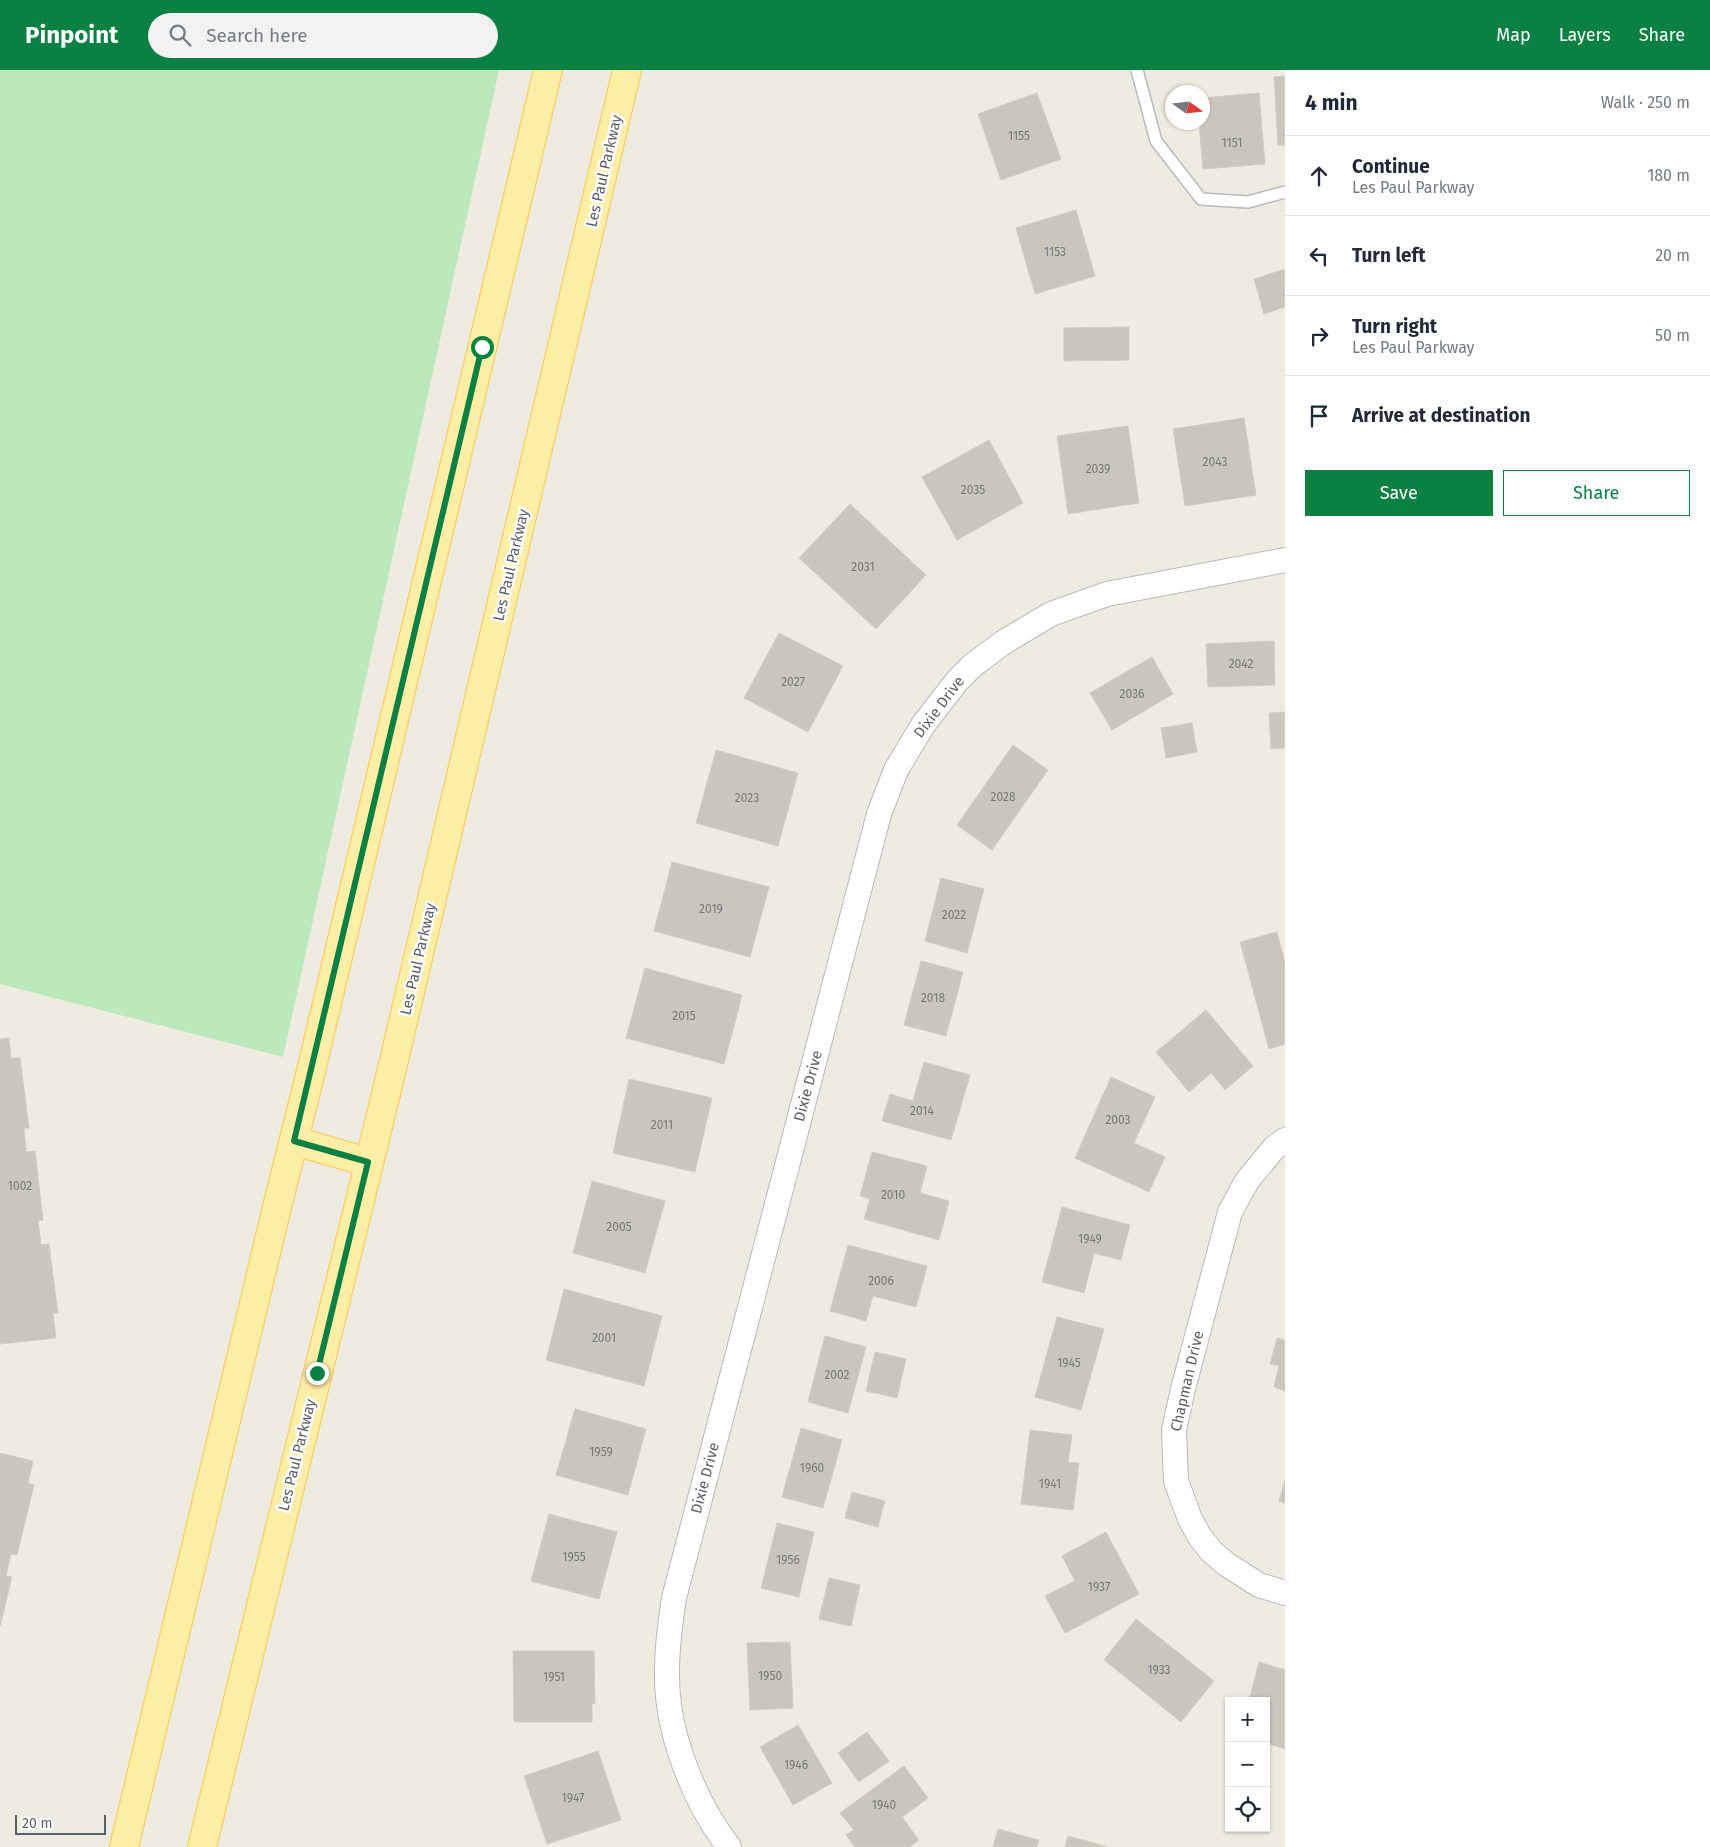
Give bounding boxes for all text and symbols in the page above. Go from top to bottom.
search box [148,13,498,58]
text: Pinpoint [25,21,118,49]
icon: search [166,21,194,49]
text: Search here [206,24,308,47]
text: Map [1496,24,1531,46]
text: Layers [1559,24,1611,46]
text: Share [1639,24,1685,46]
north arrow [1165,85,1210,130]
text: 4 min [1305,90,1358,116]
text: Walk · 250 m [1601,93,1690,112]
street label: Les Paul Parkway [582,112,626,229]
house number: 1155 [1008,129,1030,143]
house number: 1151 [1222,136,1242,150]
text: Continue [1352,155,1430,178]
icon: ahead [1305,162,1333,190]
text: 180 m [1647,166,1690,185]
text: Les Paul Parkway [1352,178,1474,197]
icon: left [1305,242,1333,270]
text: Turn left [1352,244,1426,267]
house number: 1153 [1044,245,1066,259]
text: 20 m [1655,246,1690,265]
text: Turn right [1352,315,1437,338]
icon: right [1305,322,1333,350]
text: 50 m [1655,326,1690,345]
route start [471,336,494,359]
text: Les Paul Parkway [1352,338,1474,357]
icon: arrive [1305,402,1333,430]
text: Arrive at destination [1352,404,1531,427]
house number: 2043 [1203,455,1227,469]
house number: 2039 [1086,462,1110,476]
button: Save [1305,470,1493,516]
button: Share [1503,470,1690,516]
house number: 2035 [961,483,985,497]
street label: Les Paul Parkway [489,506,533,623]
house number: 2031 [851,560,875,574]
house number: 2042 [1229,657,1253,671]
street label: Dixie Drive [910,673,968,741]
house number: 2027 [781,675,805,689]
house number: 2036 [1120,687,1144,701]
house number: 2028 [990,790,1016,804]
house number: 2023 [735,791,759,805]
street label: Les Paul Parkway [396,900,440,1017]
house number: 2019 [699,902,723,916]
house number: 2022 [942,908,966,922]
house number: 2018 [921,991,945,1005]
house number: 2015 [672,1009,696,1023]
street label: Dixie Drive [790,1049,826,1123]
house number: 2014 [910,1104,935,1118]
house number: 2003 [1105,1113,1131,1127]
house number: 2011 [651,1118,673,1132]
house number: 1002 [8,1179,32,1193]
house number: 2010 [881,1188,905,1202]
house number: 2005 [606,1220,632,1234]
house number: 1949 [1078,1232,1102,1246]
house number: 2006 [868,1274,894,1288]
street label: Chapman Drive [1167,1329,1207,1433]
house number: 2001 [592,1331,616,1345]
house number: 1945 [1057,1356,1081,1370]
route end [306,1362,329,1385]
house number: 2002 [824,1368,850,1382]
street label: Les Paul Parkway [274,1397,320,1513]
street label: Dixie Drive [687,1441,723,1515]
house number: 1959 [589,1445,613,1459]
house number: 1960 [800,1461,825,1475]
house number: 1941 [1039,1477,1061,1491]
house number: 1955 [562,1550,586,1564]
house number: 1956 [776,1553,800,1567]
house number: 1937 [1088,1580,1110,1594]
house number: 1933 [1147,1663,1171,1677]
house number: 1950 [758,1669,782,1683]
house number: 1951 [543,1670,565,1684]
map controls [1225,1697,1270,1832]
button: + [1225,1697,1270,1742]
button: − [1225,1742,1270,1787]
house number: 1946 [784,1758,808,1772]
button: locate [1225,1787,1270,1832]
house number: 1947 [562,1791,584,1805]
house number: 1940 [872,1798,897,1812]
scale bar [15,1812,106,1835]
text: 20 m [22,1815,52,1832]

